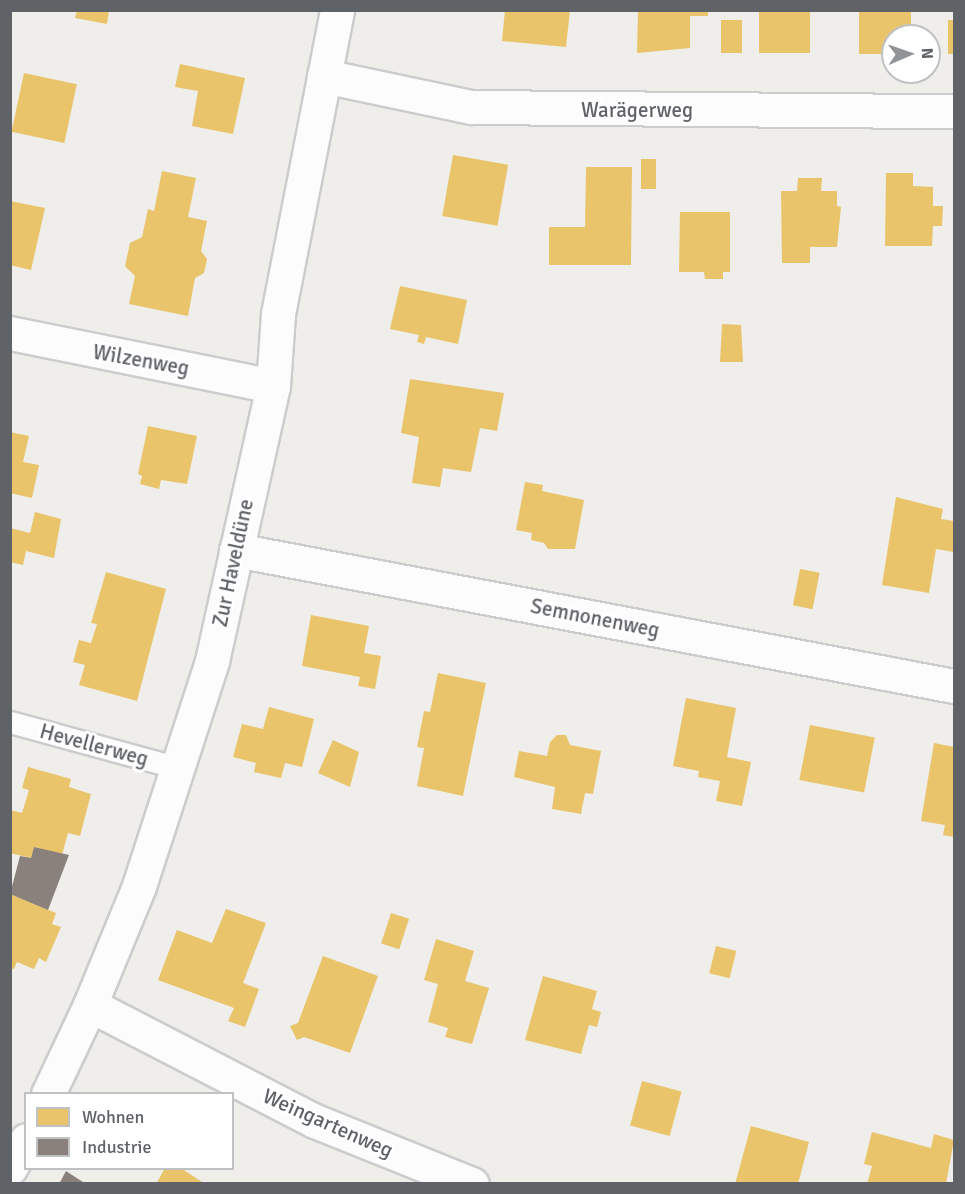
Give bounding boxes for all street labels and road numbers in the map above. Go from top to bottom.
street label: Warägerweg [581,97,693,123]
street label: Wilzenweg [91,339,191,381]
street label: Zur Haveldüne [207,497,259,629]
street label: Semnonenweg [528,593,662,643]
street label: Hevellerweg [37,718,151,772]
street label: Weingartenweg [259,1083,397,1163]

